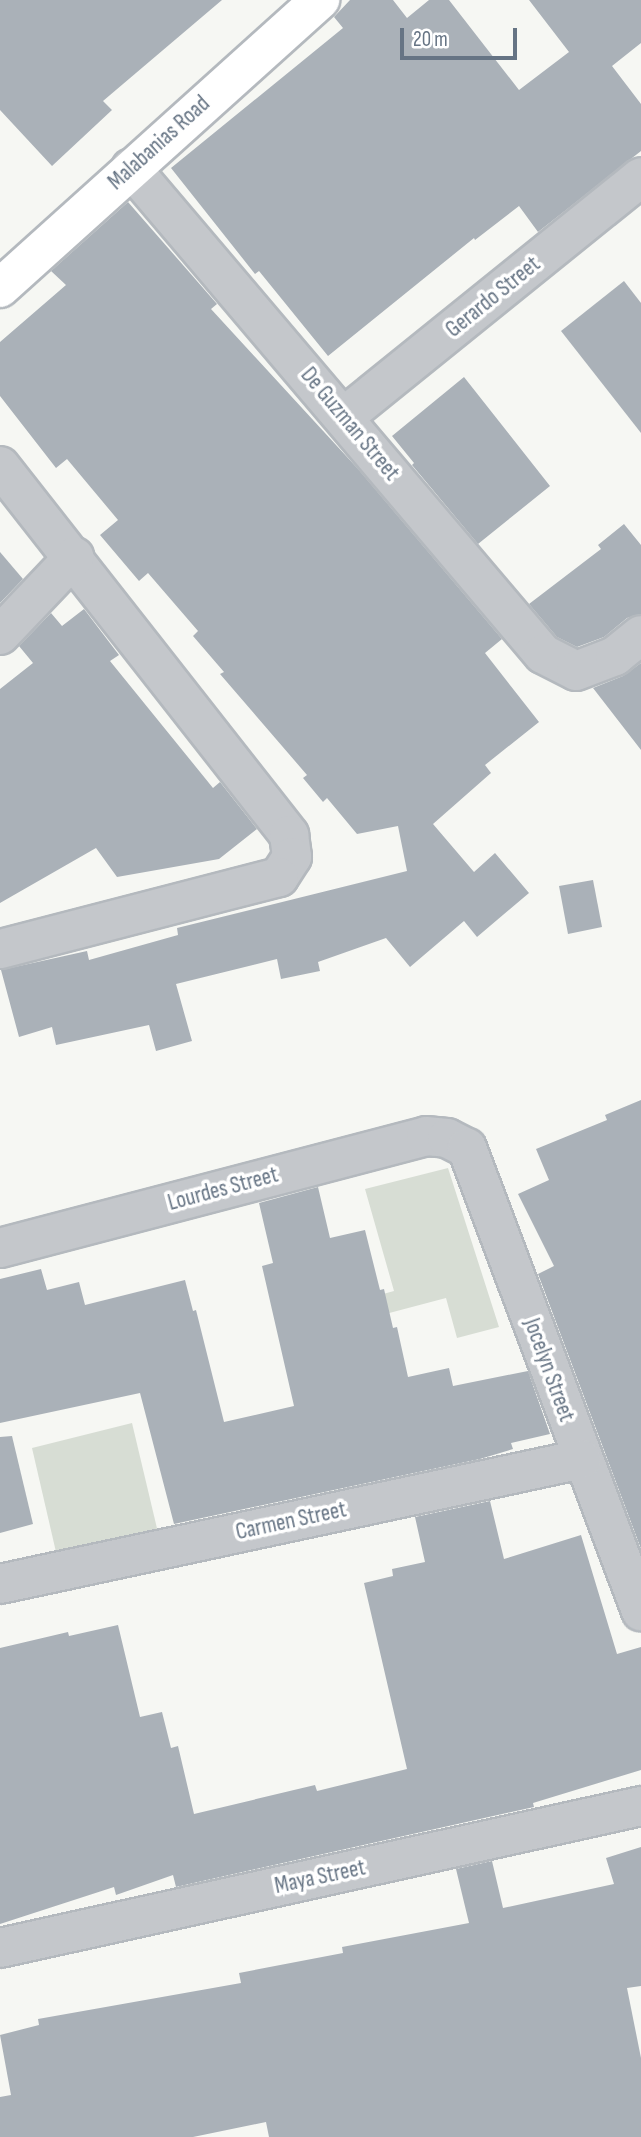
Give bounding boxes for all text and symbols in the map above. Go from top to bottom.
scale bar [403,14,520,58]
text: 20 m [413,27,448,52]
street label: Malabanias Road [102,90,216,196]
street label: Gerardo Street [440,251,546,343]
street label: De Guzman Street [295,362,405,486]
street label: Lourdes Street [165,1161,281,1217]
street label: Jocelyn Street [518,1315,580,1425]
street label: Carmen Street [233,1496,349,1546]
street label: Maya Street [272,1854,368,1900]

